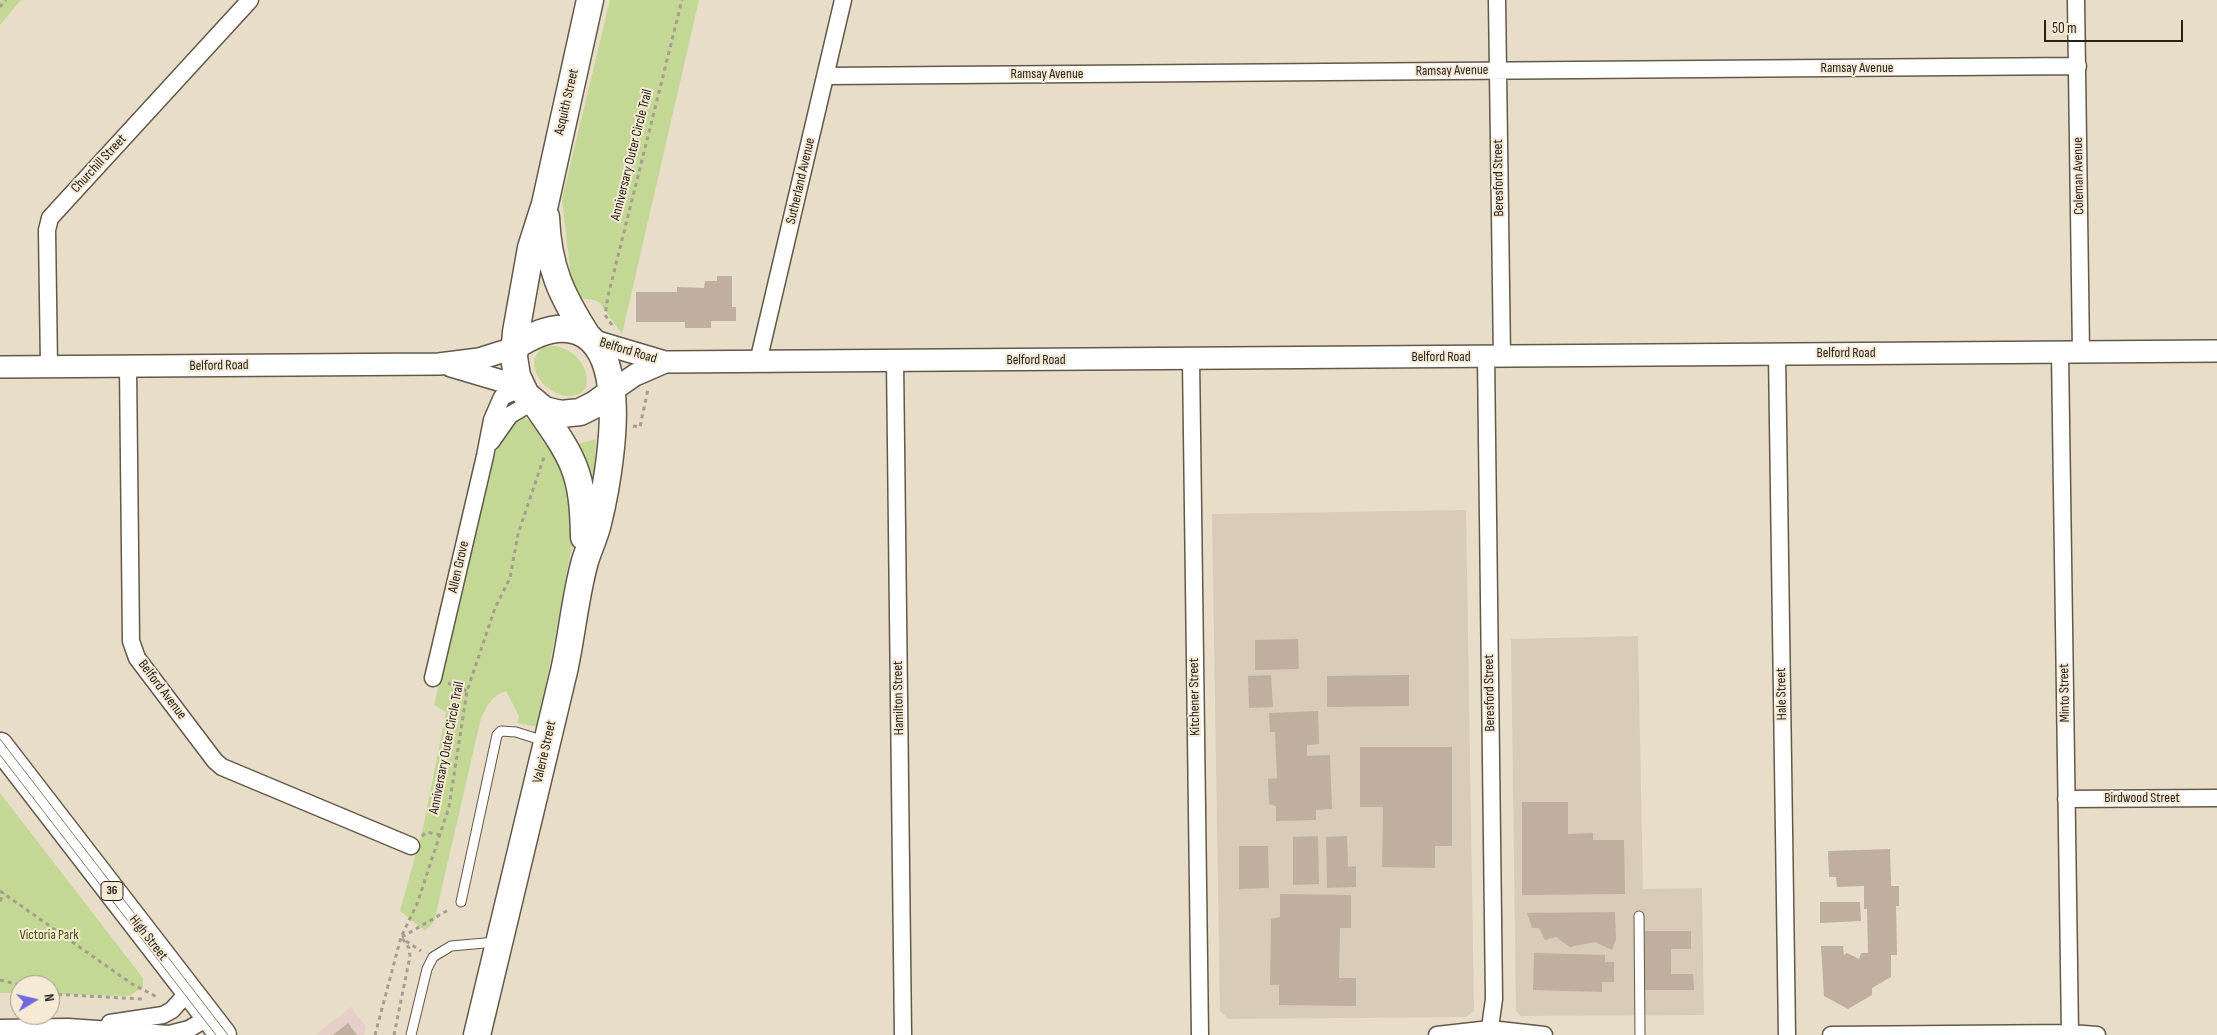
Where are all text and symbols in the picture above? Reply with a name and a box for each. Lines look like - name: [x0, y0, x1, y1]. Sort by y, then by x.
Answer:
- scale bar: [2047, 10, 2186, 42]
- text: 50 m: [2052, 19, 2077, 38]
- street label: Ramsay Avenue: [1821, 60, 1893, 76]
- street label: Ramsay Avenue: [1415, 62, 1489, 80]
- street label: Ramsay Avenue: [1011, 66, 1083, 82]
- street label: Asquith Street: [551, 67, 583, 137]
- street label: Anniversary Outer Circle Trail: [608, 88, 656, 222]
- street label: Churchill Street: [68, 131, 130, 197]
- street label: Sutherland Avenue: [783, 136, 819, 226]
- street label: Coleman Avenue: [2070, 137, 2088, 215]
- street label: Beresford Street: [1490, 139, 1508, 217]
- street label: Belford Road: [597, 334, 659, 368]
- street label: Belford Road: [1816, 345, 1876, 361]
- street label: Belford Road: [1411, 349, 1471, 365]
- street label: Belford Road: [1006, 352, 1066, 368]
- street label: Belford Road: [189, 357, 249, 375]
- street label: Allen Grove: [445, 539, 473, 595]
- street label: Beresford Street: [1481, 654, 1499, 732]
- street label: Belford Avenue: [134, 657, 190, 723]
- street label: Kitchener Street: [1186, 658, 1204, 736]
- street label: Hamilton Street: [890, 661, 908, 735]
- street label: Minto Street: [2056, 663, 2074, 723]
- street label: Hale Street: [1773, 668, 1791, 720]
- street label: Anniversary Outer Circle Trail: [426, 680, 468, 816]
- street label: Valerie Street: [530, 719, 560, 785]
- street label: Birdwood Street: [2104, 790, 2180, 806]
- road number: 36: [101, 881, 123, 900]
- street label: High Street: [125, 912, 171, 964]
- park label: Victoria Park: [19, 927, 79, 943]
- north arrow: [10, 975, 60, 1025]
- text: N: [40, 993, 58, 1003]

